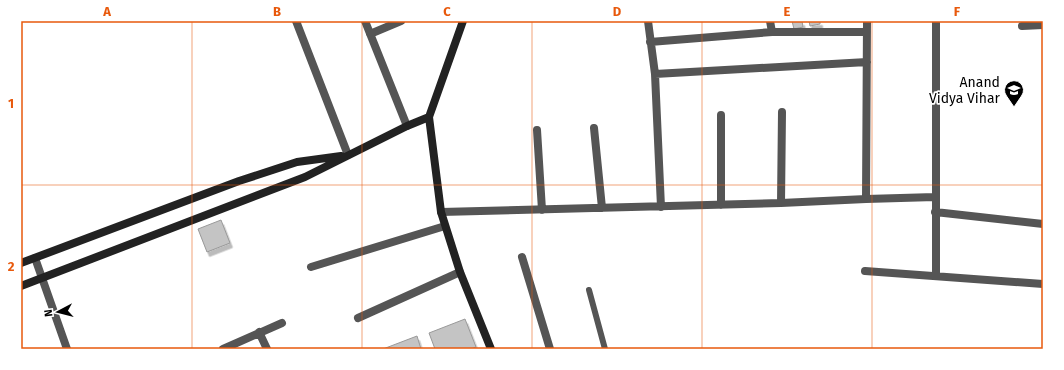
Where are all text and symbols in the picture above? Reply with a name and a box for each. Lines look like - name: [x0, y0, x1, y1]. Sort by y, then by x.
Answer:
- text: A: [102, 4, 111, 19]
- text: B: [273, 4, 281, 19]
- text: C: [443, 4, 451, 19]
- text: D: [613, 4, 622, 19]
- text: E: [784, 4, 791, 19]
- text: F: [954, 4, 961, 19]
- place label: Anand Vidya Vihar: [929, 74, 1001, 107]
- school or university icon: Anand Vidya Vihar: [1003, 79, 1025, 107]
- text: 1: [8, 96, 14, 111]
- text: 2: [8, 259, 15, 274]
- north arrow: [38, 292, 78, 332]
- text: N: [42, 309, 55, 318]

